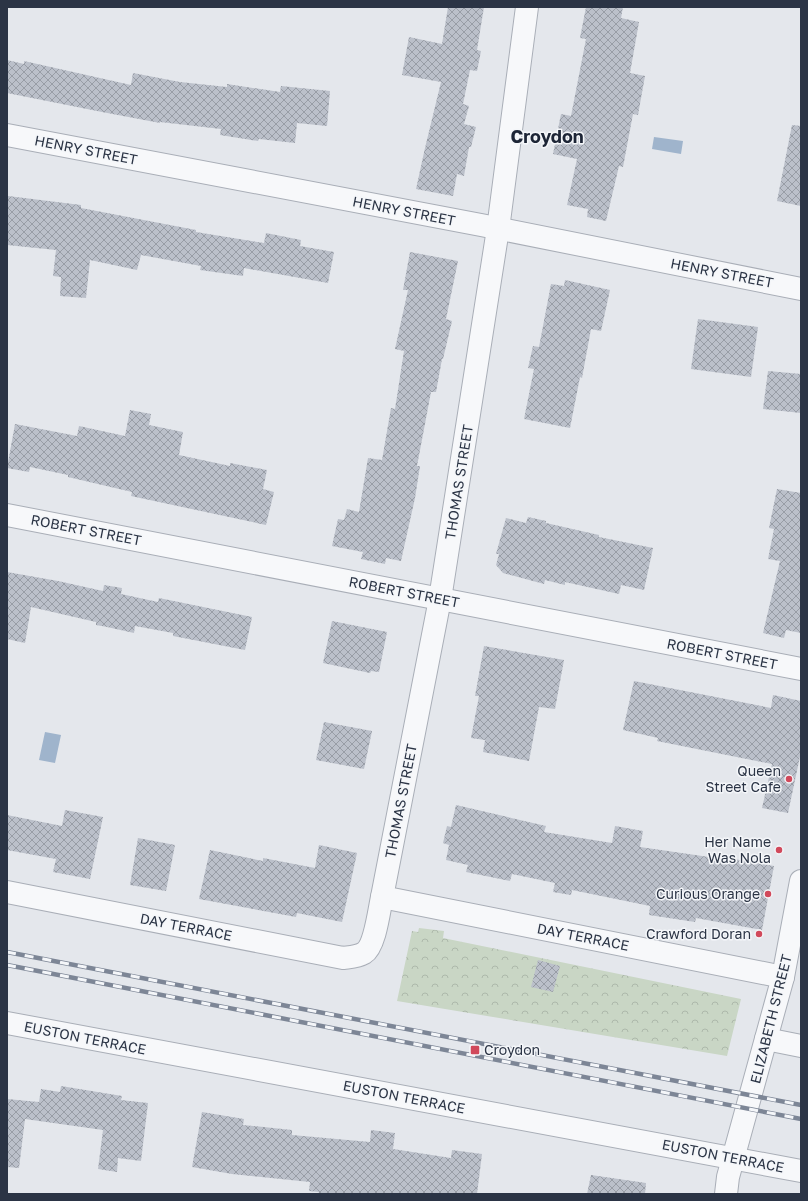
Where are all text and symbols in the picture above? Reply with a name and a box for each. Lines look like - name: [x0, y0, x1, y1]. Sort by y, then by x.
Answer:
- district label: Croydon: [510, 125, 584, 147]
- street label: HENRY STREET: [33, 131, 139, 168]
- street label: HENRY STREET: [351, 192, 457, 229]
- street label: HENRY STREET: [669, 254, 775, 291]
- street label: THOMAS STREET: [441, 423, 476, 541]
- street label: ROBERT STREET: [29, 510, 143, 549]
- street label: ROBERT STREET: [347, 572, 461, 611]
- street label: ROBERT STREET: [665, 634, 779, 673]
- street label: THOMAS STREET: [381, 742, 420, 860]
- place label: Queen Street Cafe: [706, 762, 781, 795]
- marker: Queen Street Cafe: [784, 774, 794, 784]
- place label: Her Name Was Nola: [704, 833, 771, 866]
- marker: Her Name Was Nola: [774, 845, 784, 855]
- place label: Curious Orange: [656, 885, 760, 902]
- marker: Curious Orange: [763, 889, 773, 899]
- street label: DAY TERRACE: [139, 909, 234, 944]
- street label: DAY TERRACE: [536, 919, 631, 954]
- place label: Crawford Doran: [646, 925, 751, 942]
- marker: Crawford Doran: [754, 929, 764, 939]
- street label: ELIZABETH STREET: [746, 952, 795, 1085]
- street label: EUSTON TERRACE: [23, 1017, 148, 1058]
- place label: Croydon: [484, 1041, 540, 1058]
- marker: Croydon: [469, 1044, 481, 1056]
- street label: EUSTON TERRACE: [342, 1076, 467, 1117]
- street label: EUSTON TERRACE: [661, 1135, 786, 1176]

